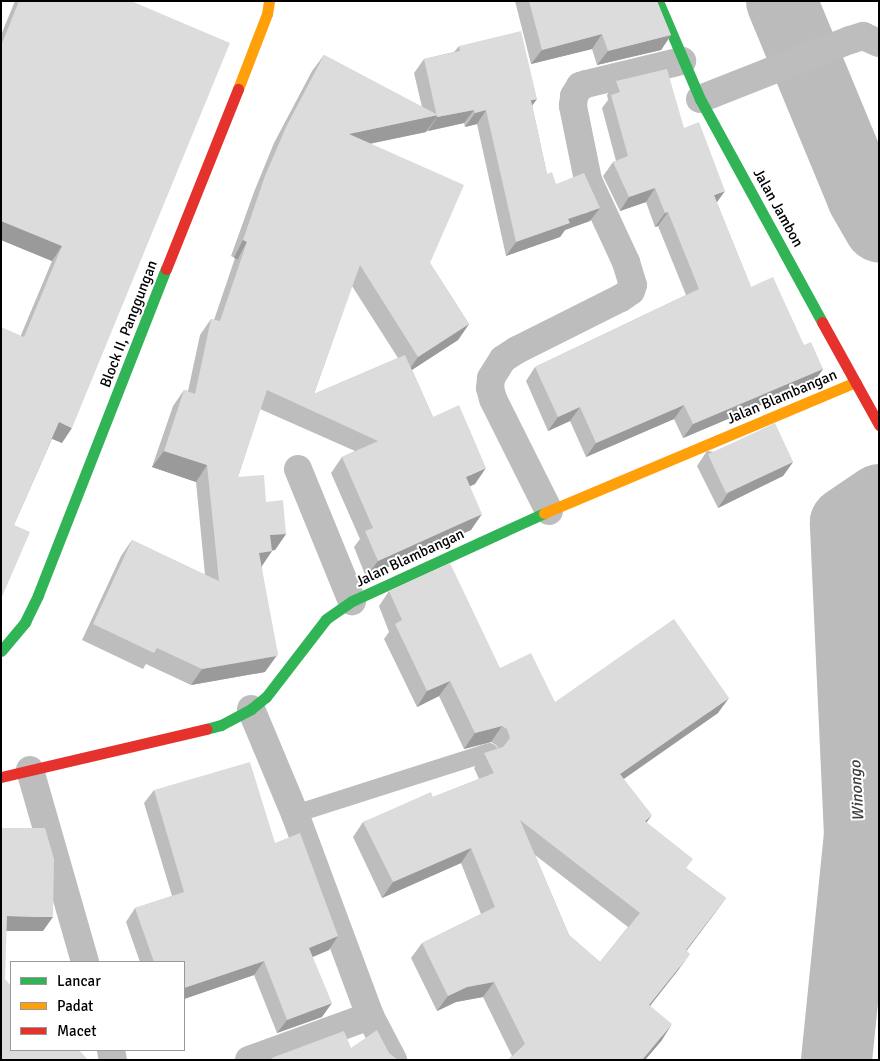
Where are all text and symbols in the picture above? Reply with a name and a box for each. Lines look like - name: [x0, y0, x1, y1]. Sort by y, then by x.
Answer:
- street label: Jalan Jambon: [749, 165, 807, 251]
- street label: Block II, Panggungan: [96, 258, 162, 390]
- street label: Jalan Blambangan: [724, 366, 840, 428]
- street label: Jalan Blambangan: [353, 525, 467, 591]
- water label: Winongo: [846, 760, 868, 822]
- legend: [10, 961, 185, 1051]
- text: Lancar: [57, 972, 101, 990]
- text: Padat: [57, 997, 93, 1015]
- text: Macet: [57, 1022, 96, 1040]

